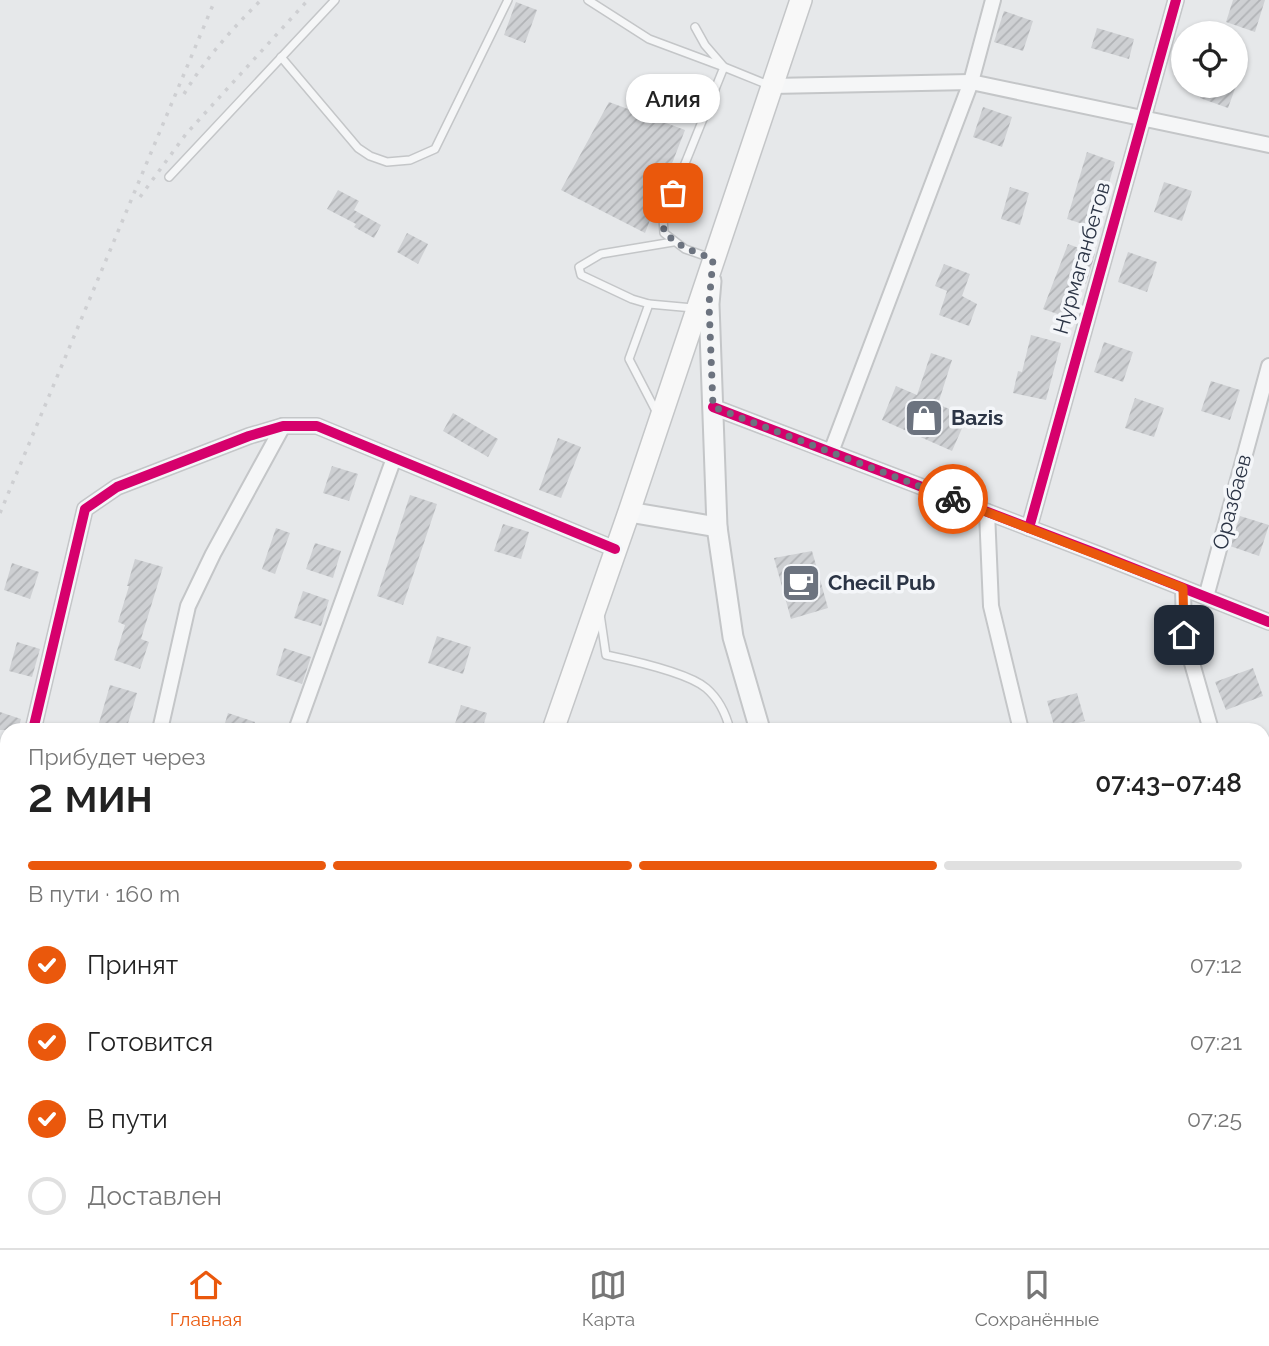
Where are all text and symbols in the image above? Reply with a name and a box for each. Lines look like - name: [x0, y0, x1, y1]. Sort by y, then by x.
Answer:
- map controls: [1171, 21, 1248, 98]
- button: locate: [1171, 21, 1248, 98]
- callout: Алия: [626, 74, 720, 123]
- text: Алия: [645, 85, 701, 112]
- pin: [643, 163, 703, 223]
- icon: bag: [654, 174, 692, 212]
- street label: Нурмаганбетов: [1048, 179, 1115, 337]
- shop icon: Bazis: [903, 397, 945, 439]
- place label: Bazis: [951, 405, 1003, 430]
- street label: Оразбаев: [1207, 452, 1256, 552]
- courier: [918, 464, 988, 534]
- icon: bike: [934, 480, 972, 518]
- cafe icon: Checil Pub: [780, 562, 822, 604]
- place label: Checil Pub: [828, 570, 935, 595]
- pin: [1154, 605, 1214, 665]
- icon: home: [1165, 616, 1203, 654]
- text: Прибудет через: [28, 743, 206, 770]
- text: 07:43–07:48: [1095, 768, 1242, 798]
- text: 2 мин: [28, 769, 153, 823]
- text: В пути · 160 m: [28, 880, 180, 907]
- icon: check: [28, 946, 66, 984]
- text: Принят: [87, 950, 178, 980]
- text: 07:12: [1190, 951, 1242, 978]
- icon: check: [28, 1023, 66, 1061]
- text: Готовится: [87, 1027, 213, 1057]
- text: 07:21: [1190, 1028, 1242, 1055]
- icon: check: [28, 1100, 66, 1138]
- text: В пути: [87, 1104, 168, 1134]
- text: 07:25: [1187, 1105, 1242, 1132]
- text: Доставлен: [87, 1181, 222, 1211]
- tab: Главная: [170, 1266, 242, 1330]
- tab: Карта: [582, 1266, 635, 1330]
- tab: Сохранённые: [975, 1266, 1099, 1330]

